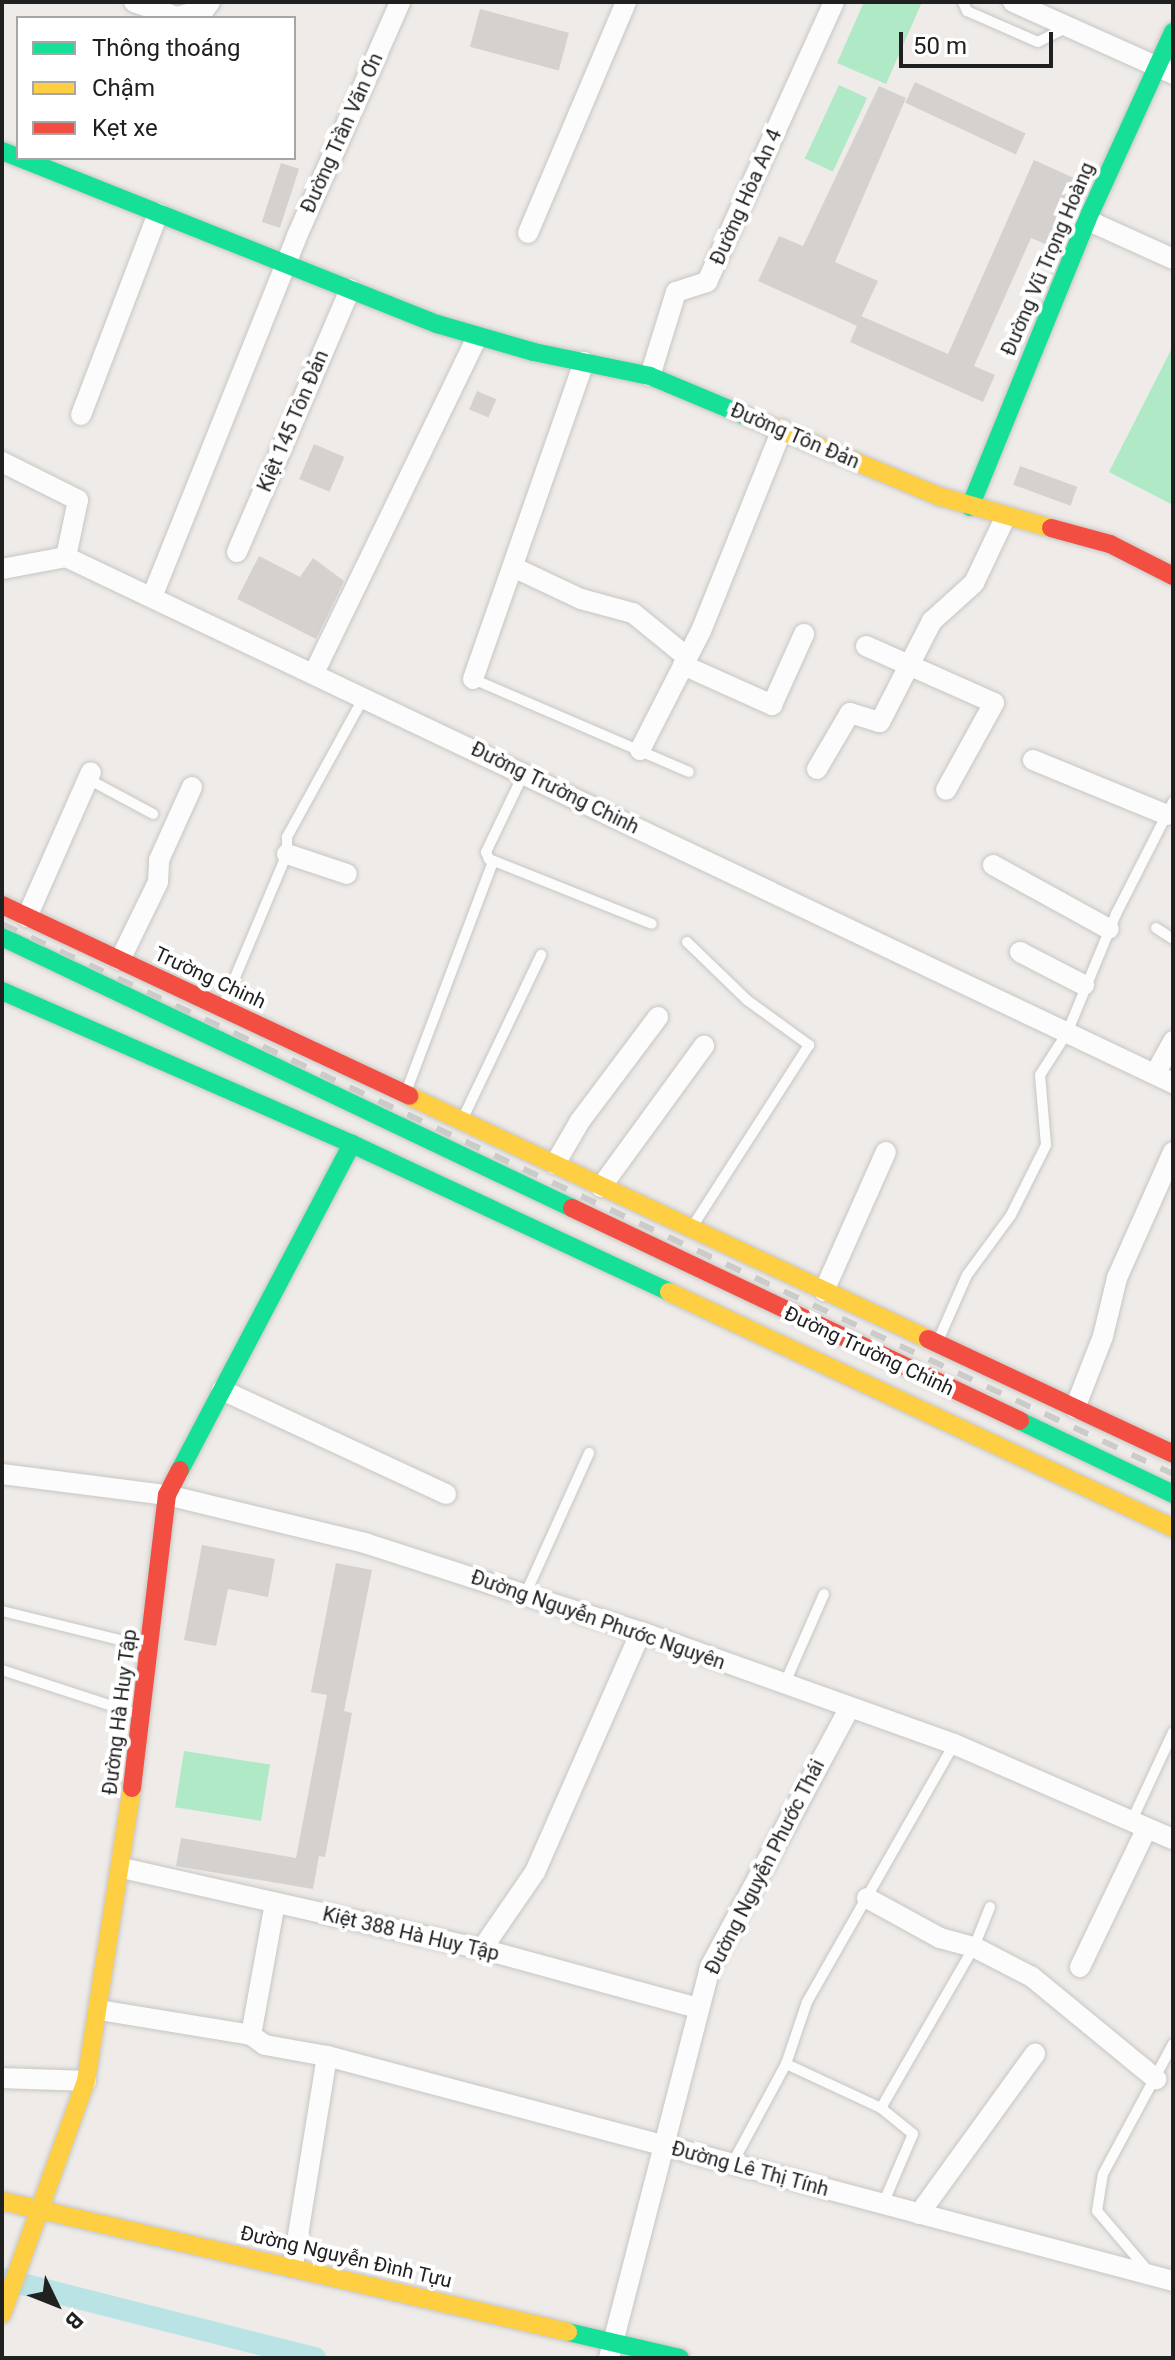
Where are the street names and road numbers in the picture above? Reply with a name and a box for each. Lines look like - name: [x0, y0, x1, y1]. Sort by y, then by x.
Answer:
- street label: Đường Trần Văn Ơn: [296, 49, 388, 217]
- street label: Đường Hòa An 4: [705, 125, 787, 269]
- street label: Đường Vũ Trọng Hoàng: [996, 159, 1100, 359]
- street label: Kiệt 145 Tôn Đản: [252, 346, 334, 496]
- street label: Đường Tôn Đản: [727, 398, 863, 474]
- street label: Đường Trường Chinh: [467, 737, 643, 839]
- street label: Trường Chinh: [151, 942, 269, 1014]
- street label: Đường Trường Chinh: [780, 1301, 958, 1401]
- street label: Đường Nguyễn Phước Nguyên: [468, 1565, 728, 1675]
- street label: Đường Hà Huy Tập: [98, 1628, 142, 1796]
- street label: Đường Nguyễn Phước Thái: [700, 1755, 830, 1979]
- street label: Kiệt 388 Hà Huy Tập: [320, 1902, 502, 1966]
- street label: Đường Lê Thị Tính: [668, 2136, 832, 2202]
- street label: Đường Nguyễn Đình Tựu: [238, 2221, 454, 2293]

